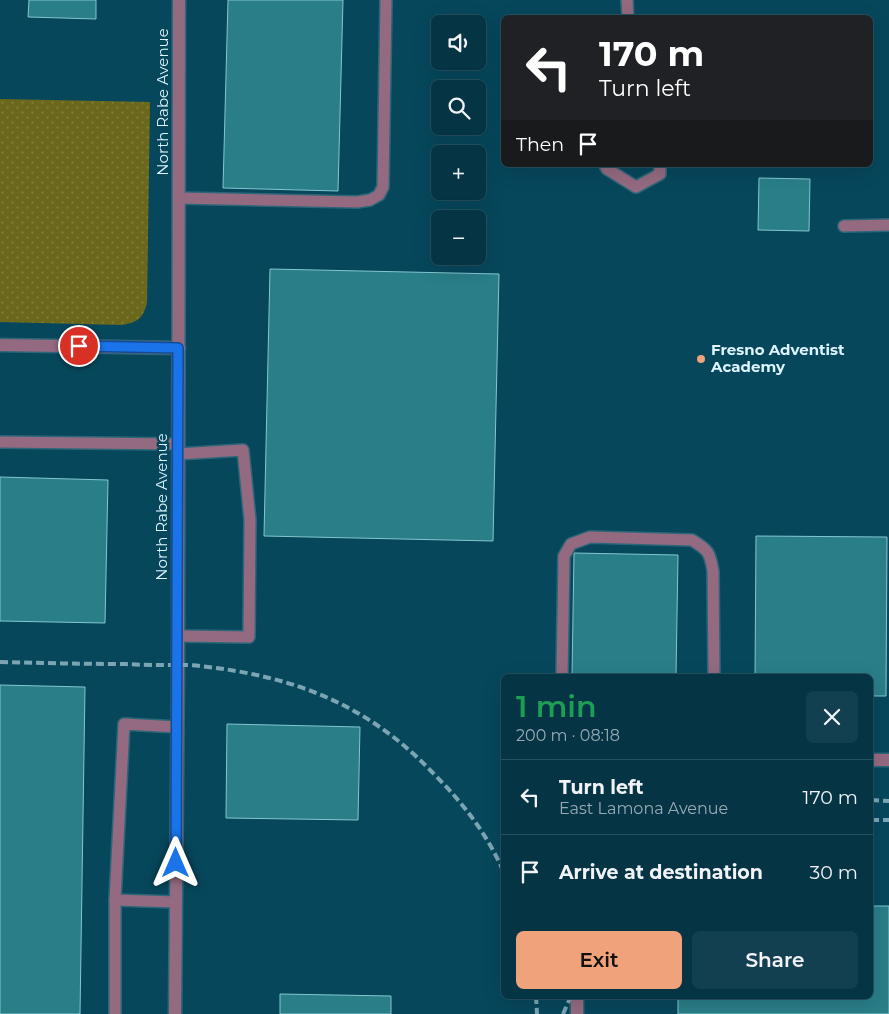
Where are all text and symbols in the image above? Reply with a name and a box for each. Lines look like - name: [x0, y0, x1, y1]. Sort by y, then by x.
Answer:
- map controls: [431, 15, 486, 265]
- button: sound: [431, 15, 486, 70]
- street label: North Rabe Avenue: [153, 28, 172, 176]
- text: 170 m: [599, 32, 704, 75]
- icon: left: [516, 35, 581, 100]
- text: Turn left: [599, 75, 691, 102]
- button: search: [431, 80, 486, 135]
- icon: arrive: [574, 130, 602, 158]
- text: Then: [516, 133, 564, 156]
- button: +: [431, 145, 486, 200]
- button: −: [431, 210, 486, 265]
- pin: [58, 325, 100, 367]
- icon: arrive: [65, 332, 93, 360]
- place label: Fresno Adventist Academy: [710, 340, 845, 376]
- marker: Fresno Adventist Academy: [695, 353, 707, 365]
- street label: North Rabe Avenue: [152, 433, 171, 581]
- text: 1 min: [516, 688, 597, 725]
- button: close: [806, 691, 858, 743]
- text: 200 m · 08:18: [516, 726, 620, 745]
- text: Turn left: [559, 776, 644, 799]
- icon: left: [516, 783, 544, 811]
- text: 170 m: [803, 786, 858, 809]
- text: East Lamona Avenue: [559, 799, 728, 818]
- position arrow: [149, 836, 201, 888]
- icon: arrive: [516, 858, 544, 886]
- text: Arrive at destination: [559, 861, 763, 884]
- text: 30 m: [810, 861, 858, 884]
- button: Exit: [516, 931, 682, 989]
- button: Share: [692, 931, 858, 989]

